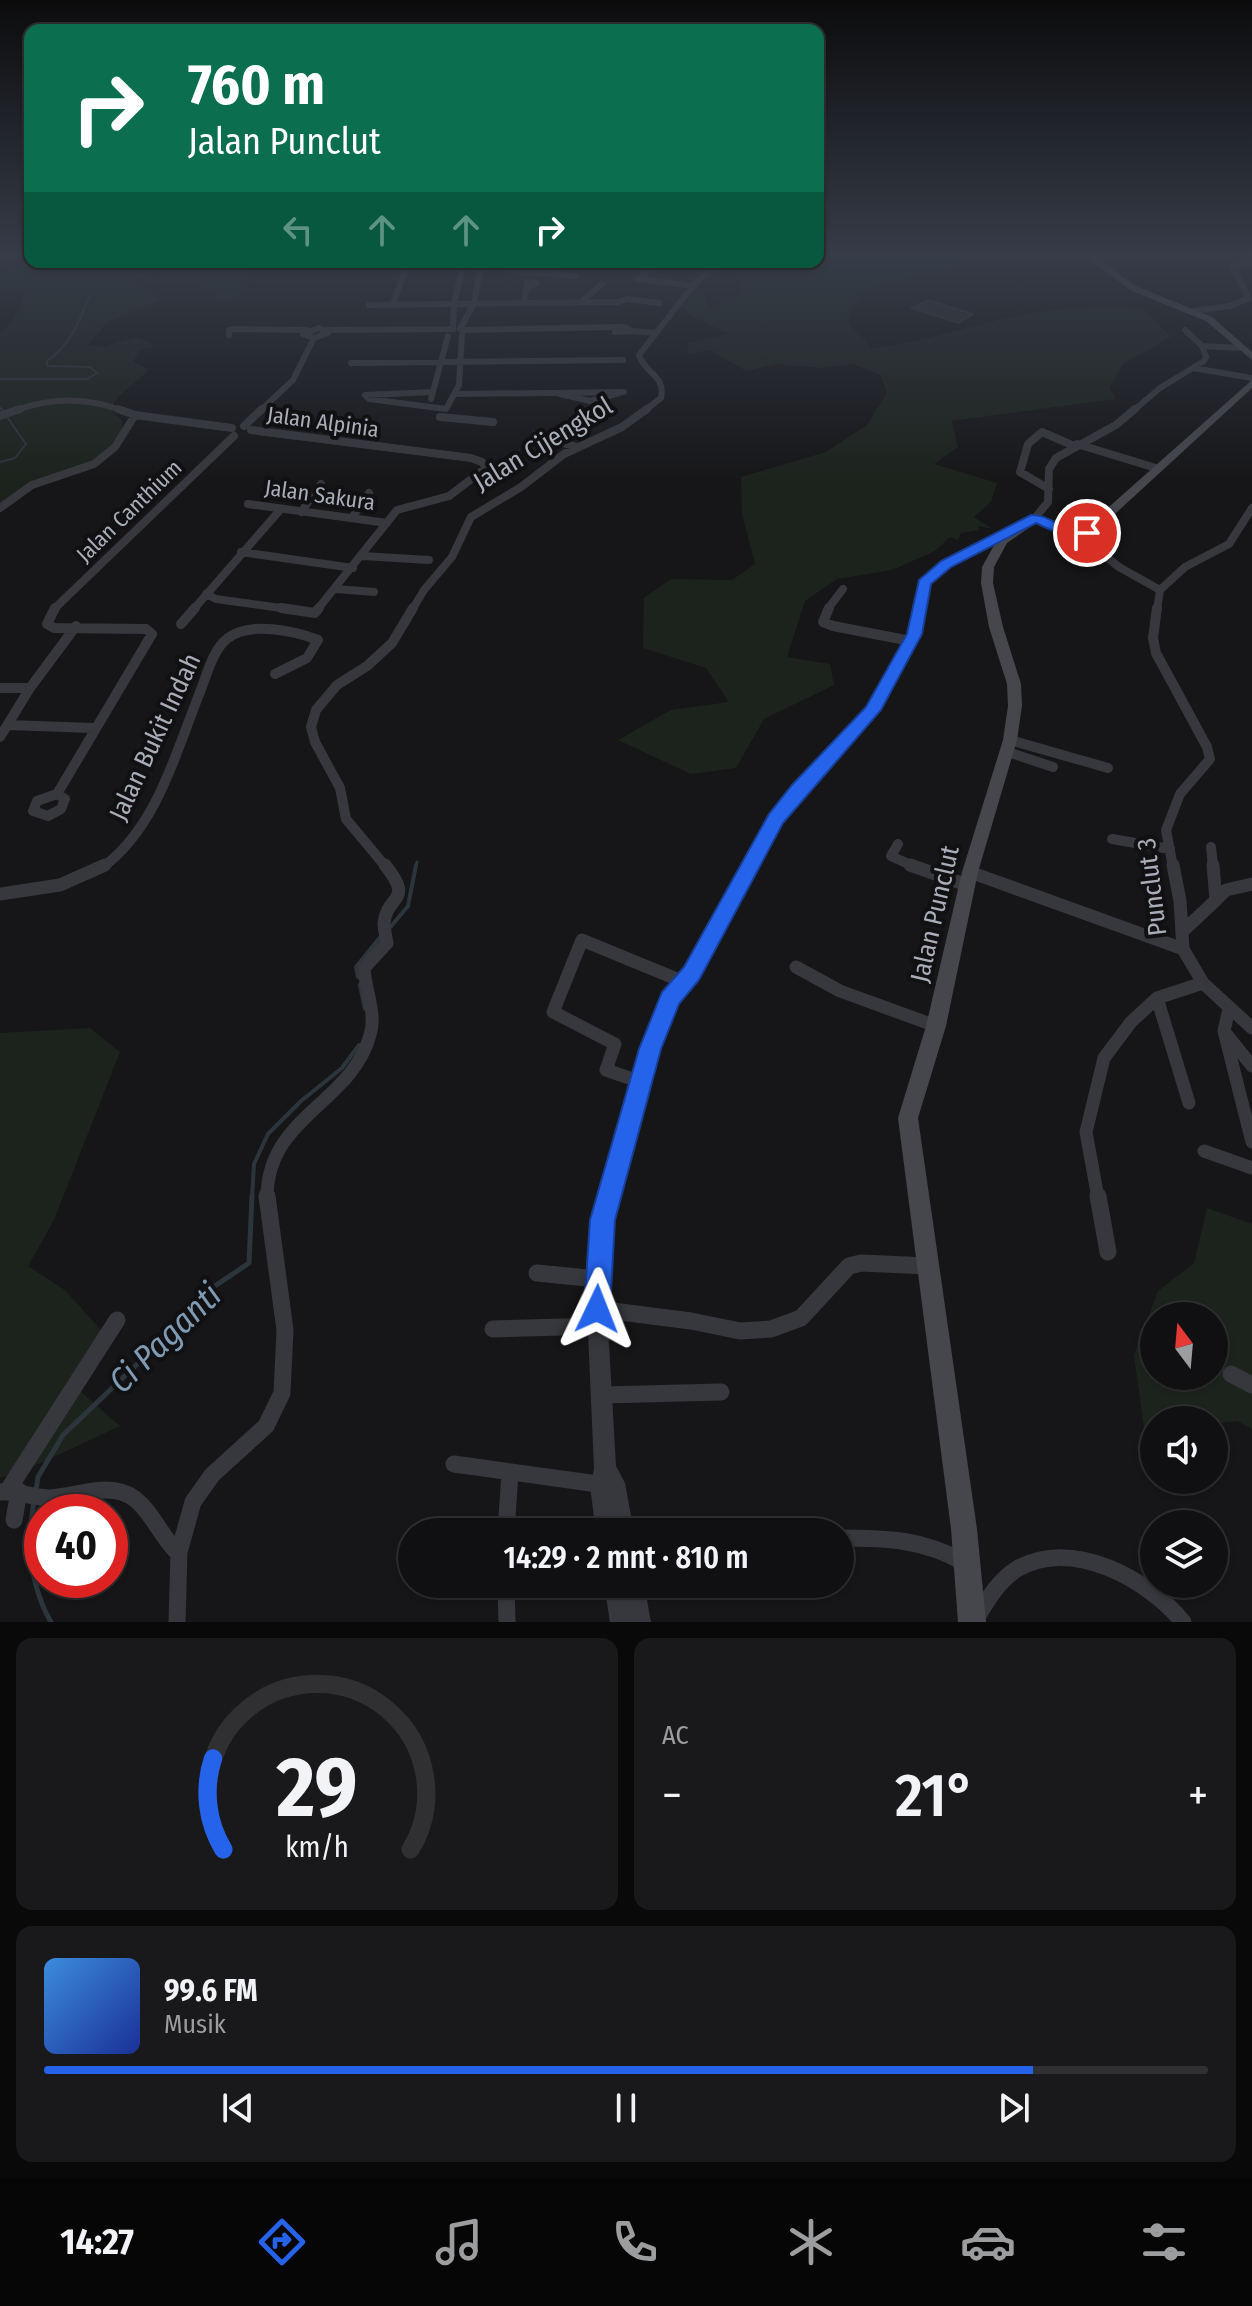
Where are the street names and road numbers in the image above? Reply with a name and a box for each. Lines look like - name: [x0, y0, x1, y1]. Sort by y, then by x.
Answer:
- street label: Jalan Cijengkol: [468, 390, 618, 498]
- street label: Jalan Alpinia: [265, 401, 381, 443]
- street label: Jalan Canthium: [71, 454, 187, 568]
- street label: Jalan Sakura: [263, 474, 377, 516]
- street label: Jalan Bukit Indah: [103, 648, 207, 826]
- street label: Punclut 3: [1131, 836, 1173, 938]
- street label: Jalan Punclut: [904, 842, 966, 985]

